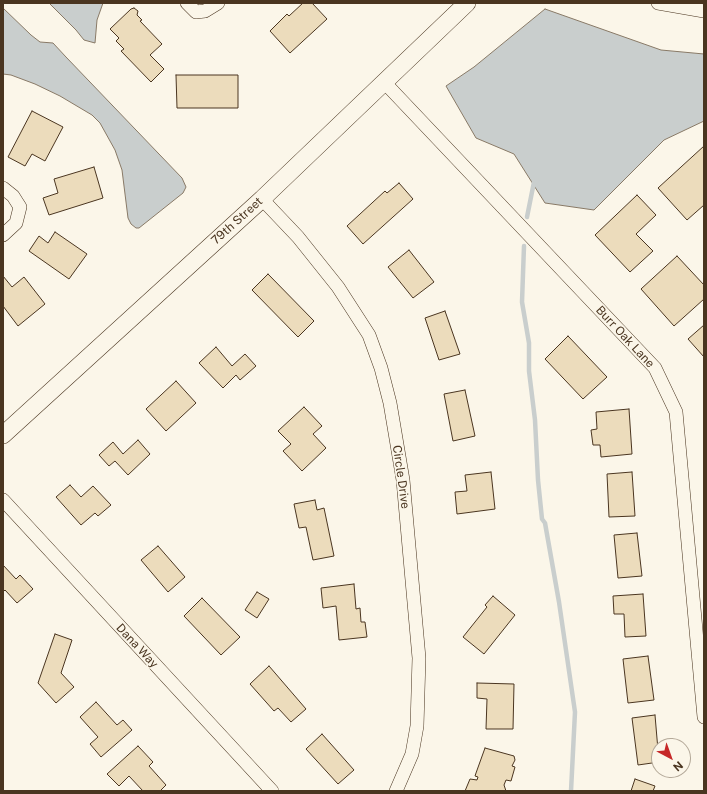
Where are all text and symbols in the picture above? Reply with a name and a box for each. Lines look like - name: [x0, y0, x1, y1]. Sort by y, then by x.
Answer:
- street label: 79th Street: [208, 194, 266, 248]
- street label: Burr Oak Lane: [593, 303, 657, 371]
- street label: Circle Drive: [389, 444, 413, 510]
- street label: Dana Way: [113, 621, 161, 671]
- north arrow: [651, 738, 691, 778]
- text: N: [671, 759, 685, 774]

